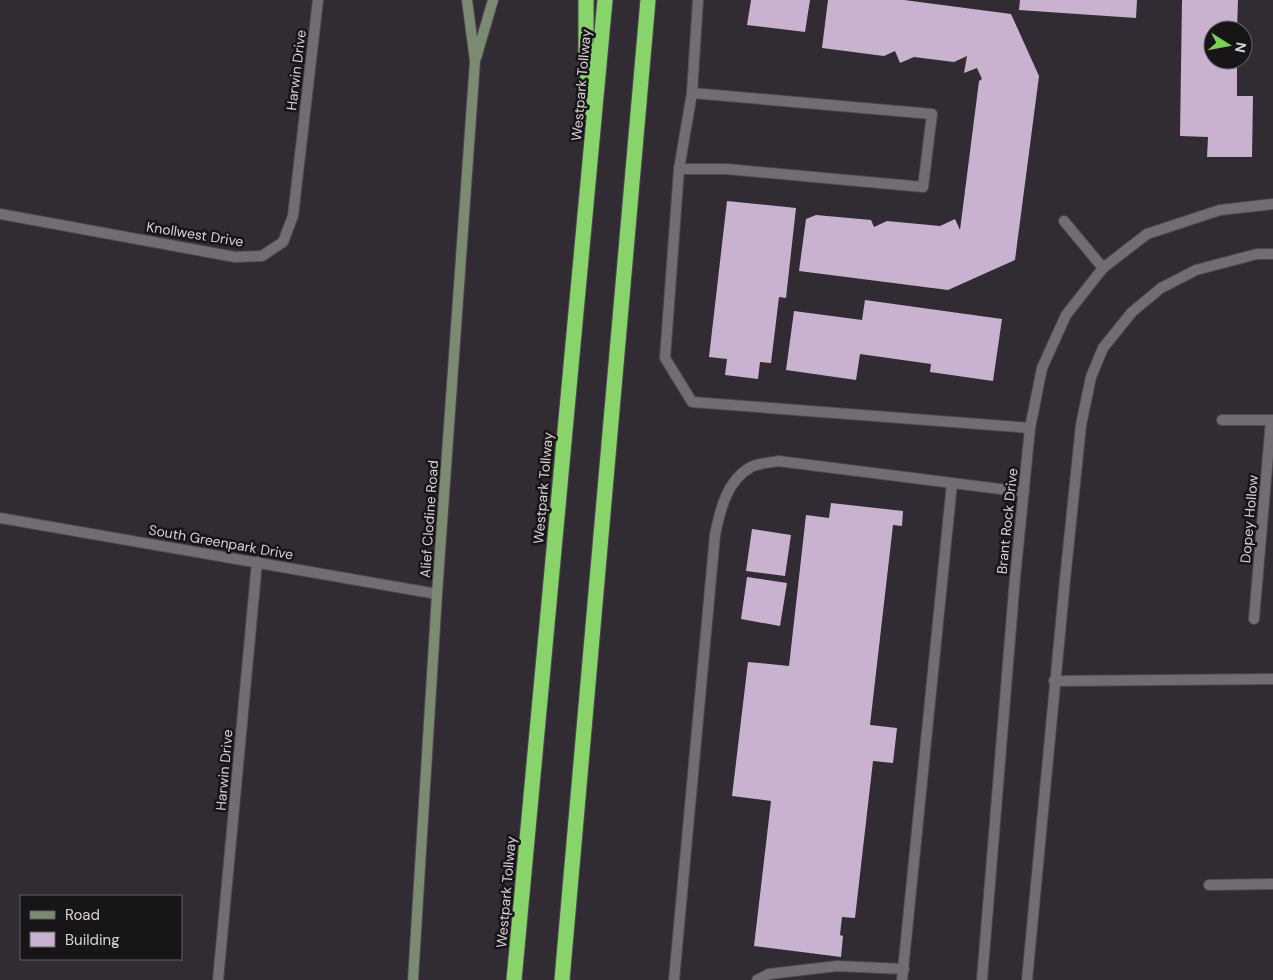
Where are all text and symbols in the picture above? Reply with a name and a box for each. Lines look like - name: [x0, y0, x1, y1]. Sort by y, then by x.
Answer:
- north arrow: [1203, 20, 1253, 70]
- street label: Westpark Tollway: [567, 28, 595, 142]
- street label: Harwin Drive: [282, 29, 310, 111]
- text: N: [1231, 41, 1251, 54]
- street label: Knollwest Drive: [145, 217, 245, 251]
- street label: Westpark Tollway: [529, 431, 557, 545]
- street label: Alief Clodine Road: [416, 459, 442, 579]
- street label: Brant Rock Drive: [992, 467, 1022, 575]
- street label: Dopey Hollow: [1236, 474, 1262, 564]
- street label: South Greenpark Drive: [147, 520, 295, 564]
- street label: Harwin Drive: [211, 729, 237, 811]
- street label: Westpark Tollway: [492, 835, 520, 949]
- legend: [20, 895, 182, 960]
- text: Road: [65, 905, 100, 925]
- text: Building: [65, 930, 120, 950]

